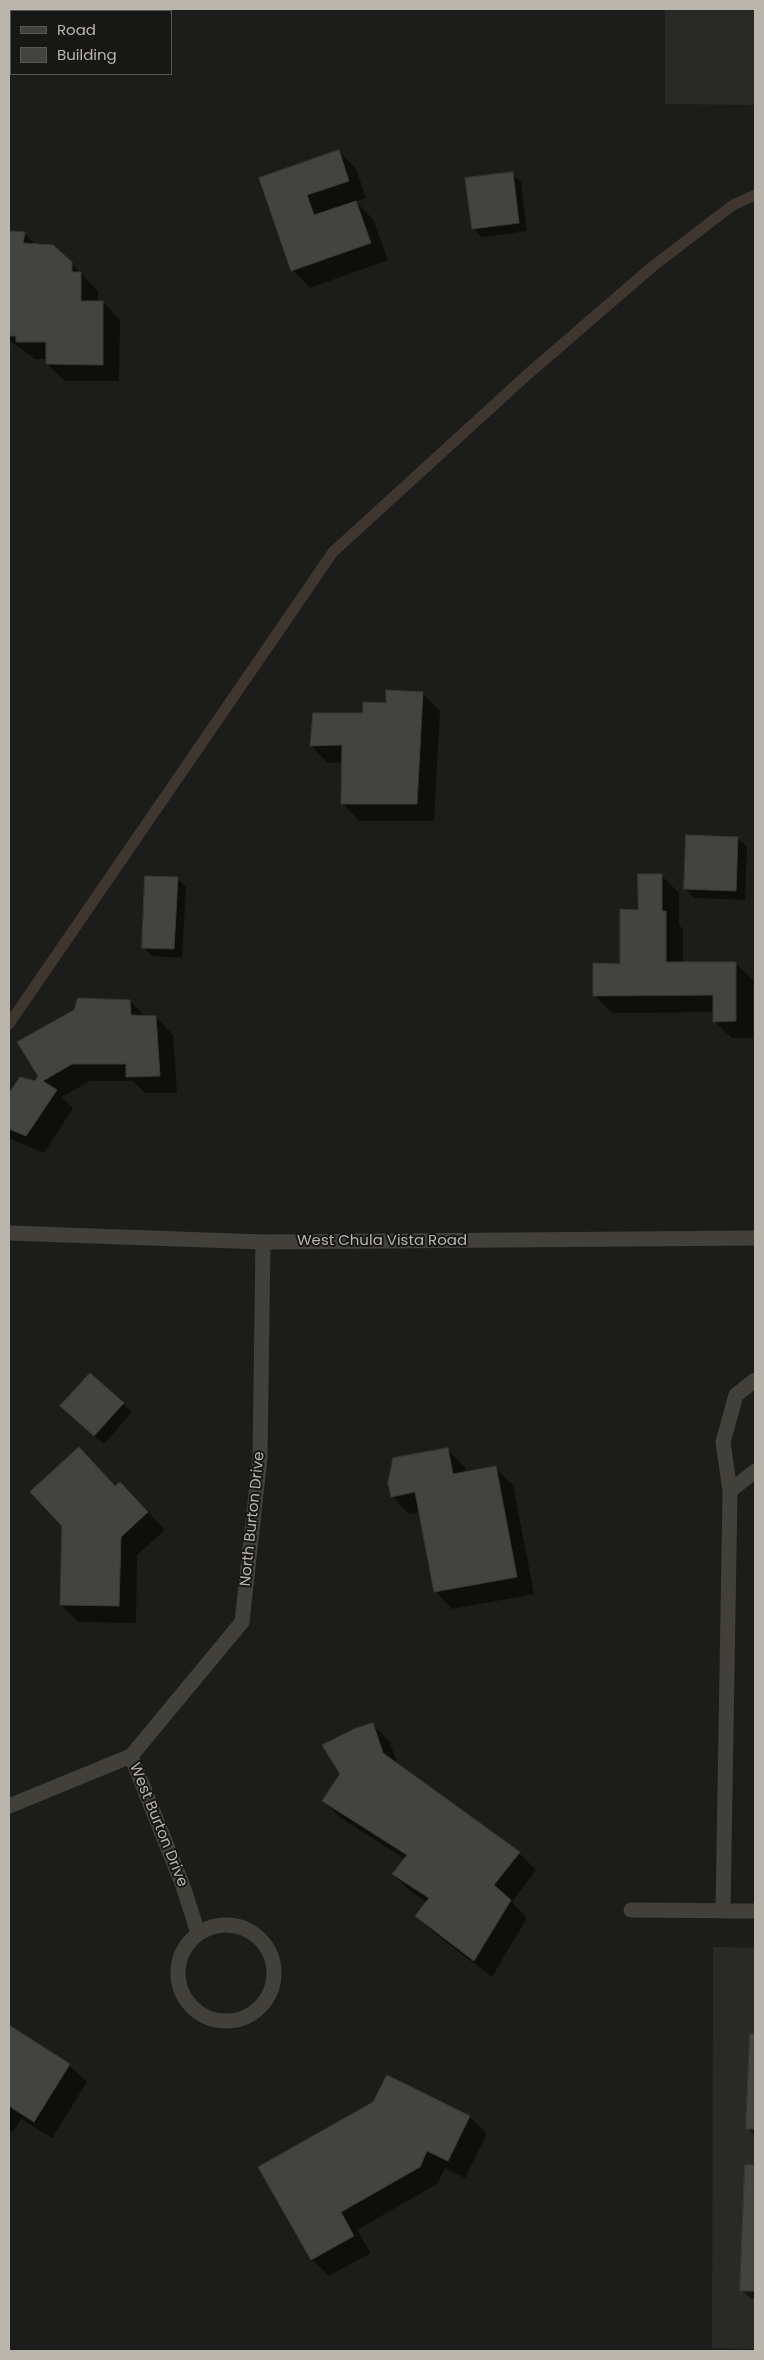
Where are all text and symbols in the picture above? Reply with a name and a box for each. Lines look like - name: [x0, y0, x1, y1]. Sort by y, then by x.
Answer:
- legend: [10, 10, 172, 75]
- text: Road: [57, 19, 96, 40]
- text: Building: [57, 44, 117, 65]
- street label: West Chula Vista Road: [297, 1232, 467, 1250]
- street label: North Burton Drive: [237, 1451, 269, 1587]
- street label: West Burton Drive: [125, 1760, 191, 1890]

